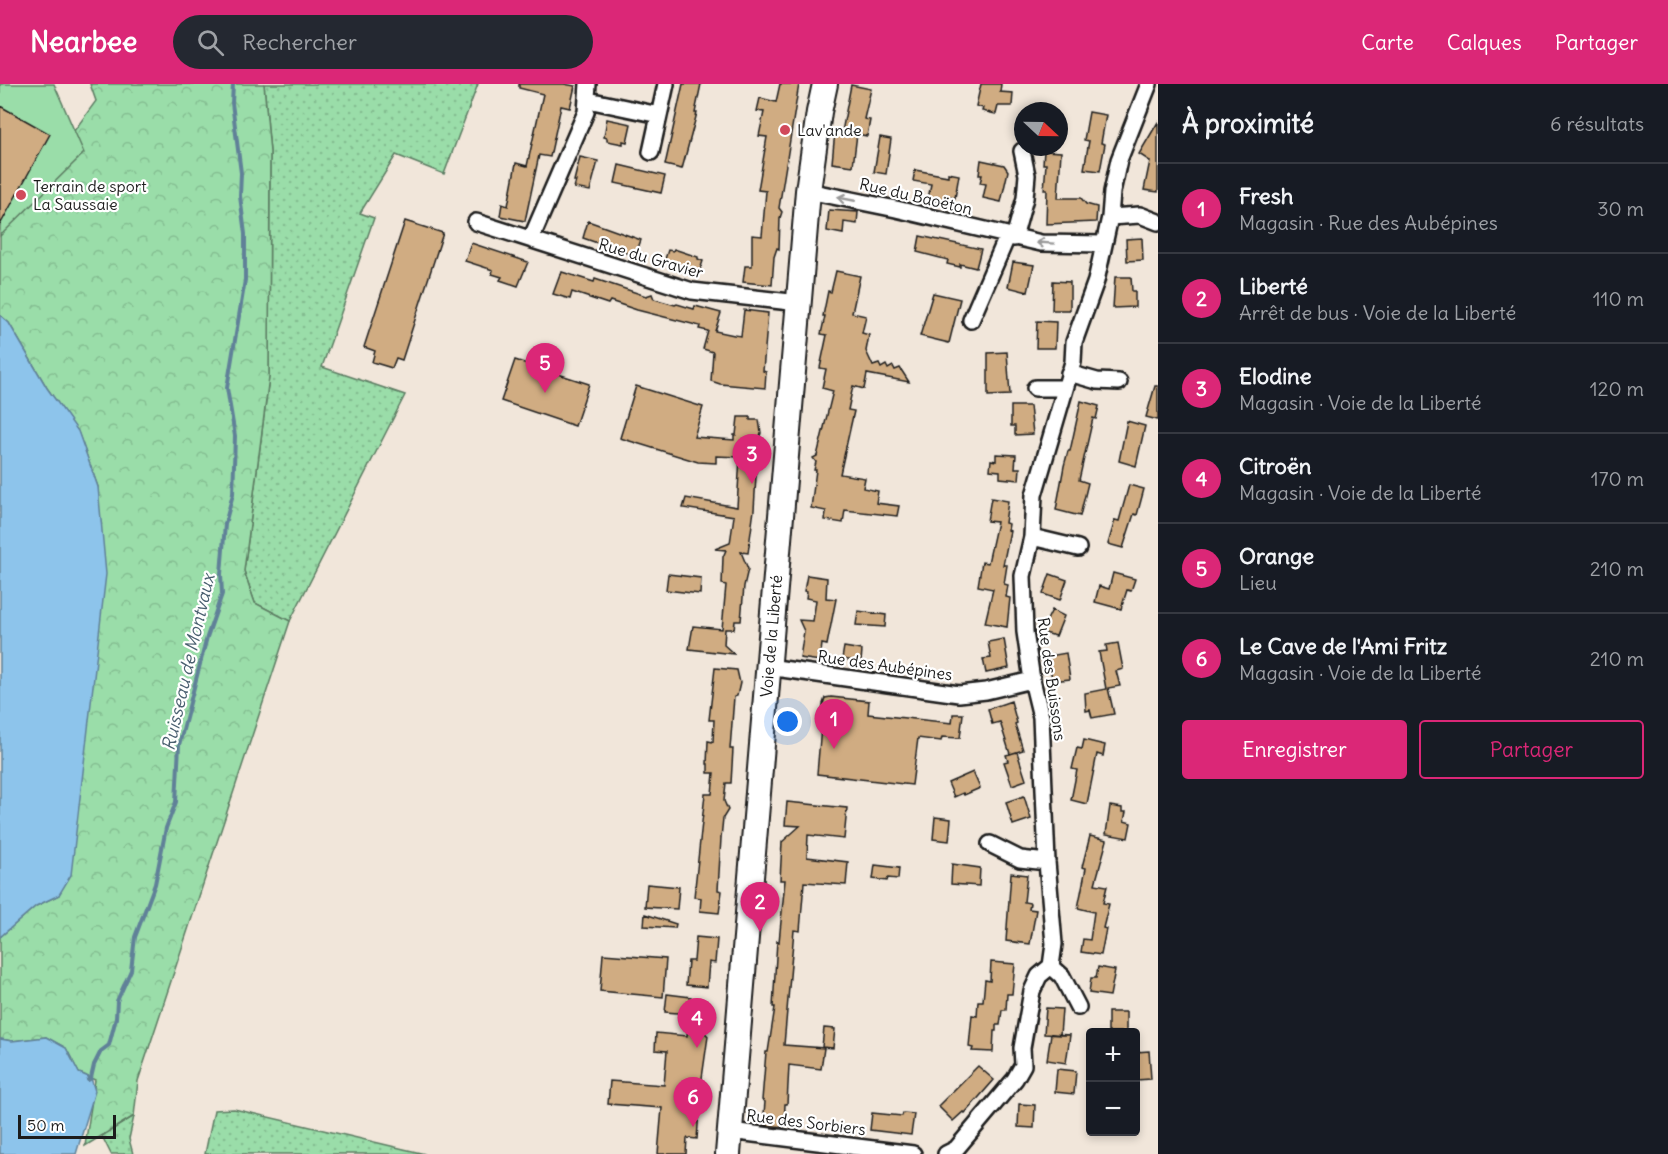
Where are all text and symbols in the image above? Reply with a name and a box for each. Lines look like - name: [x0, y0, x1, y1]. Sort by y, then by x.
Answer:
- search box: [173, 15, 593, 69]
- text: Nearbee: [30, 24, 137, 60]
- icon: search: [194, 26, 227, 59]
- text: Rechercher: [242, 28, 357, 56]
- text: Carte: [1361, 29, 1414, 56]
- text: Calques: [1447, 29, 1522, 56]
- text: Partager: [1555, 29, 1638, 56]
- north arrow: [1014, 102, 1068, 156]
- text: À proximité: [1182, 107, 1314, 140]
- text: 6 résultats: [1550, 111, 1644, 136]
- place label: Lav'ande: [797, 120, 862, 140]
- marker: Lav'ande: [778, 123, 792, 137]
- street label: Rue du Baoëton: [858, 173, 974, 219]
- place label: Terrain de sport La Saussaie: [33, 176, 147, 214]
- text: Fresh: [1239, 182, 1293, 210]
- marker: Terrain de sport La Saussaie: [14, 188, 28, 202]
- one-way arrow: [837, 193, 856, 204]
- text: 1: [1198, 196, 1205, 221]
- text: 30 m: [1597, 196, 1644, 221]
- text: Magasin · Rue des Aubépines: [1239, 210, 1498, 235]
- street label: Rue du Gravier: [596, 234, 706, 283]
- one-way arrow: [1035, 237, 1055, 248]
- text: Liberté: [1239, 272, 1308, 300]
- text: 2: [1196, 286, 1207, 311]
- text: 110 m: [1593, 286, 1644, 311]
- text: Arrêt de bus · Voie de la Liberté: [1239, 300, 1516, 325]
- pin: 5: [526, 344, 564, 393]
- text: Elodine: [1239, 362, 1312, 390]
- text: 3: [1196, 376, 1207, 401]
- text: 120 m: [1590, 376, 1644, 401]
- text: Magasin · Voie de la Liberté: [1239, 390, 1482, 415]
- pin: 3: [732, 434, 771, 484]
- text: Citroën: [1239, 452, 1312, 480]
- text: 4: [1196, 466, 1207, 491]
- text: 170 m: [1591, 466, 1644, 491]
- text: Magasin · Voie de la Liberté: [1239, 480, 1482, 505]
- text: Orange: [1239, 542, 1314, 570]
- text: 5: [1196, 556, 1207, 581]
- text: 210 m: [1590, 556, 1644, 581]
- water label: Ruisseau de Montvaux: [156, 570, 220, 753]
- text: Lieu: [1239, 570, 1277, 595]
- street label: Voie de la Liberté: [756, 574, 786, 698]
- street label: Rue des Buissons: [1033, 616, 1071, 742]
- text: Le Cave de l'Ami Fritz: [1239, 632, 1447, 660]
- street label: Rue des Aubépines: [816, 646, 954, 684]
- text: 6: [1196, 646, 1207, 671]
- text: 210 m: [1590, 646, 1644, 671]
- text: Magasin · Voie de la Liberté: [1239, 660, 1482, 685]
- pin: 1: [814, 700, 854, 749]
- your location: [773, 707, 802, 736]
- button: Enregistrer: [1182, 720, 1407, 779]
- button: Partager: [1419, 720, 1644, 779]
- pin: 2: [740, 882, 780, 932]
- pin: 4: [678, 998, 716, 1048]
- map controls: [1086, 1028, 1140, 1136]
- button: +: [1086, 1028, 1140, 1082]
- pin: 6: [674, 1078, 712, 1127]
- button: −: [1086, 1082, 1140, 1136]
- street label: Rue des Sorbiers: [745, 1105, 867, 1139]
- scale bar: [18, 1112, 116, 1140]
- text: 50 m: [27, 1115, 65, 1135]

